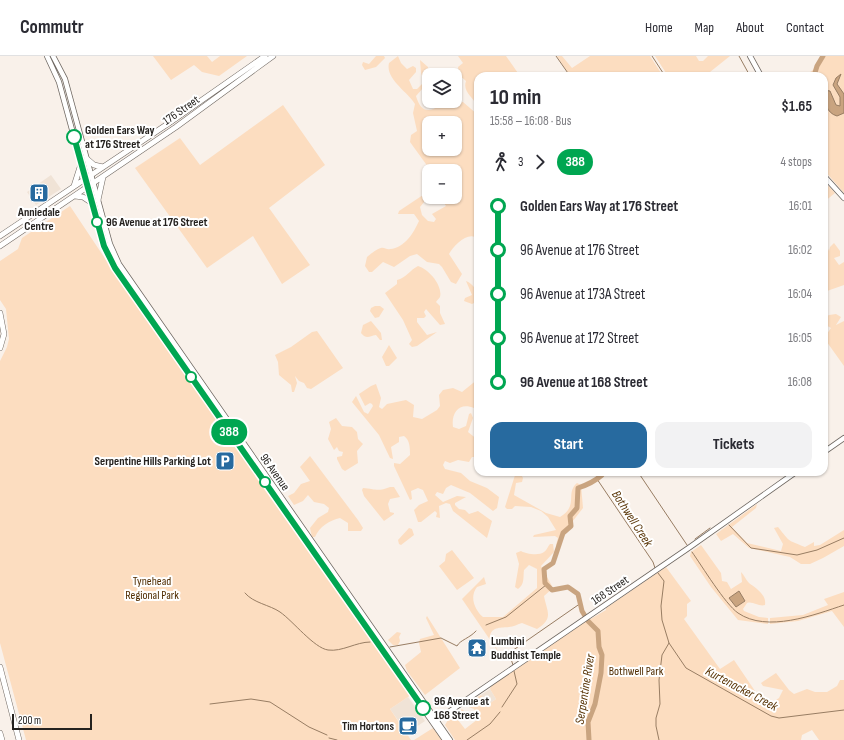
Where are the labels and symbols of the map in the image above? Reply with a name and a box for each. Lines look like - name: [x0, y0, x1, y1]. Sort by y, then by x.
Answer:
- street label: 176 Street: [160, 92, 203, 128]
- place label: Golden Ears Way at 176 Street: [85, 123, 154, 152]
- marker: Golden Ears Way at 176 Street: [66, 129, 82, 145]
- building icon: Anniedale Centre: [28, 182, 50, 204]
- place label: Anniedale Centre: [17, 205, 60, 234]
- place label: 96 Avenue at 176 Street: [106, 215, 208, 230]
- marker: 96 Avenue at 176 Street: [91, 216, 103, 228]
- unlabelled marker: [185, 371, 197, 383]
- line badge: 388: [206, 419, 252, 445]
- parking icon: Serpentine Hills Parking Lot: [214, 450, 236, 472]
- street label: 96 Avenue: [256, 451, 293, 494]
- place label: Serpentine Hills Parking Lot: [95, 454, 211, 469]
- unlabelled marker: [259, 476, 271, 488]
- water label: Bothwell Creek: [608, 487, 657, 551]
- street label: 168 Street: [589, 572, 632, 608]
- park label: Tynehead Regional Park: [125, 574, 179, 603]
- place label: Lumbini Buddhist Temple: [491, 634, 561, 663]
- temple icon: Lumbini Buddhist Temple: [466, 637, 488, 659]
- water label: Serpentine River: [572, 652, 599, 725]
- water label: Kurtenacker Creek: [703, 663, 781, 715]
- park label: Bothwell Park: [609, 664, 664, 679]
- place label: 96 Avenue at 168 Street: [434, 694, 489, 723]
- marker: 96 Avenue at 168 Street: [415, 700, 431, 716]
- scale bar: [12, 712, 92, 731]
- cafe icon: Tim Hortons: [397, 715, 419, 737]
- place label: Tim Hortons: [342, 719, 394, 734]

